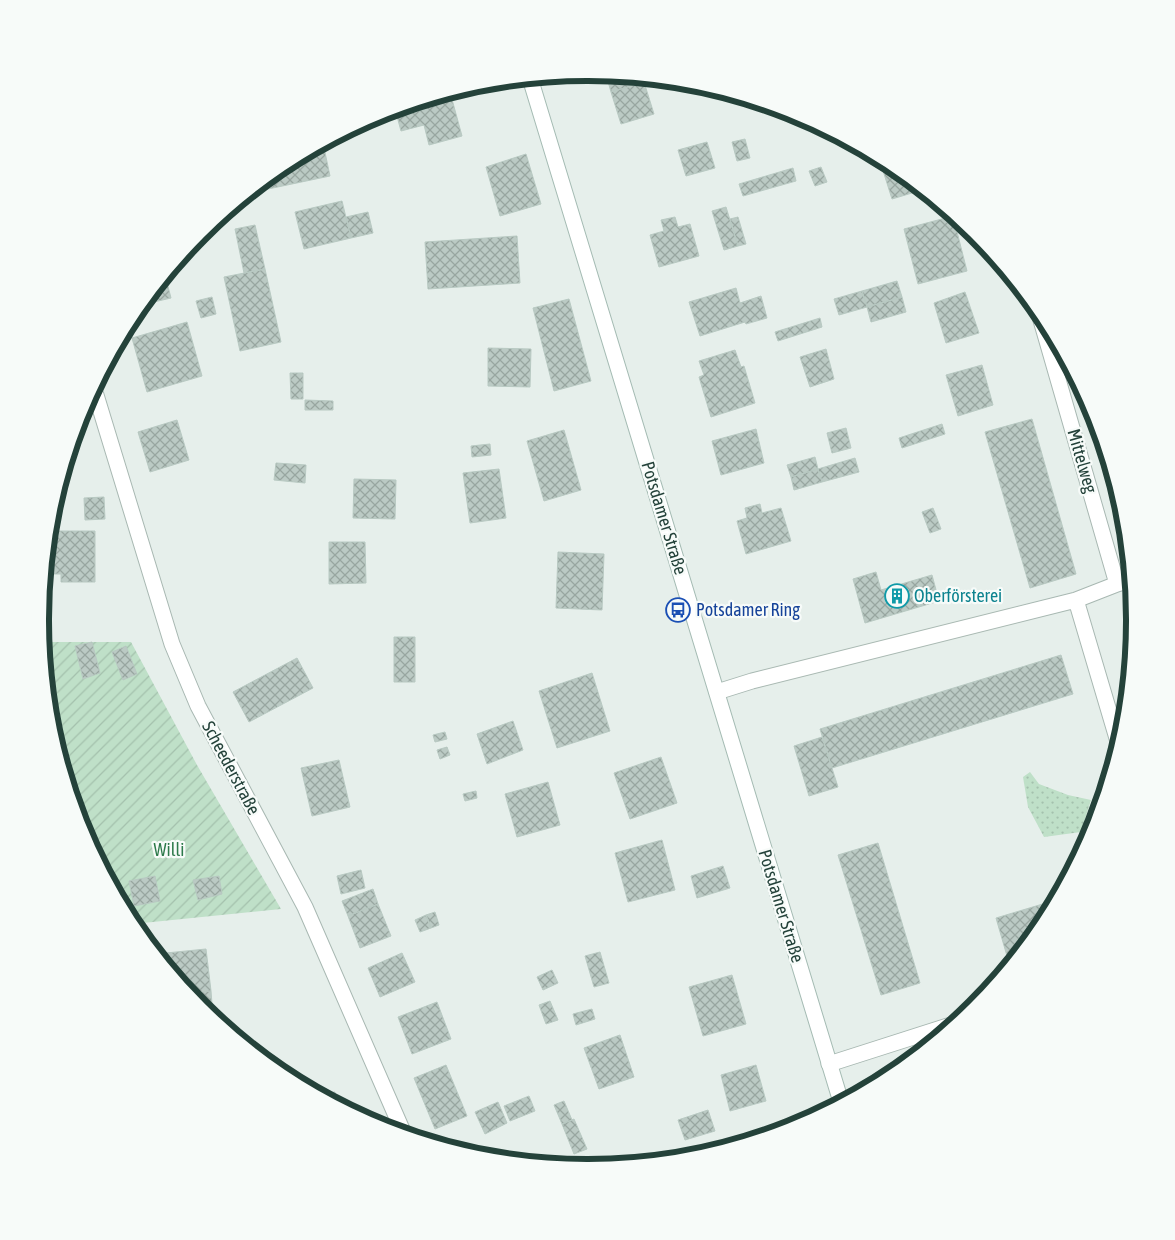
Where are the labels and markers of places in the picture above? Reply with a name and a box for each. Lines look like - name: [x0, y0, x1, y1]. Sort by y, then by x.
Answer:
- building icon: Oberförsterei: [884, 583, 910, 609]
- place label: Oberförsterei: [914, 585, 1002, 606]
- bus stop icon: Potsdamer Ring: [665, 597, 691, 623]
- place label: Potsdamer Ring: [696, 599, 800, 620]

